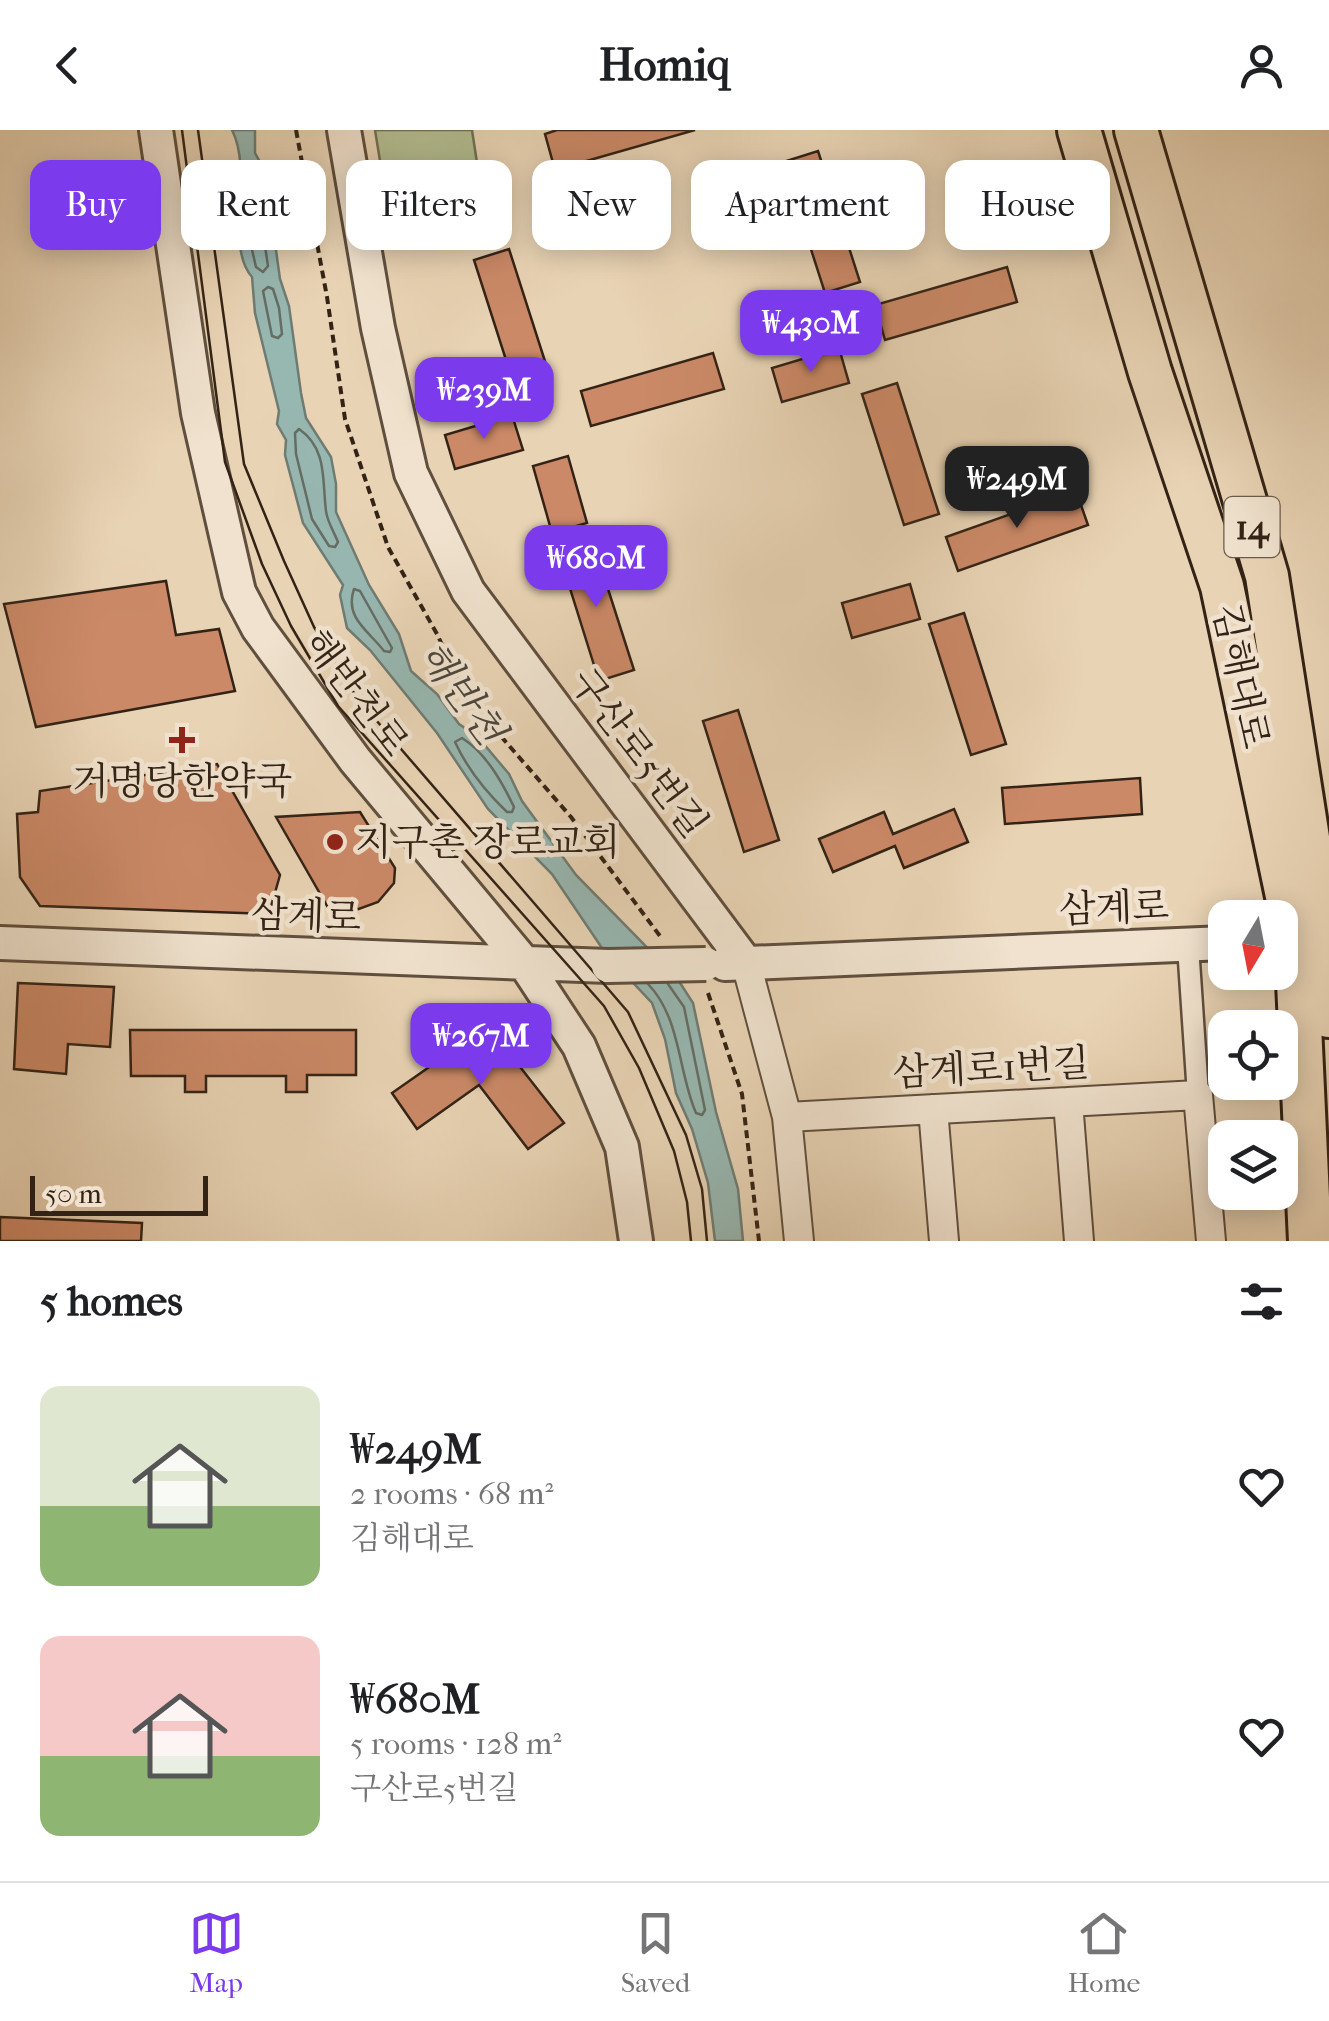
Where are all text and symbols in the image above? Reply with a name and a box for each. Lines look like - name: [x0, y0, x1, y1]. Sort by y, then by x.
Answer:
- icon: back: [40, 38, 95, 93]
- icon: person: [1234, 38, 1289, 93]
- text: Homiq: [599, 39, 730, 92]
- chip: Buy: [30, 160, 161, 250]
- chip: Rent: [181, 160, 326, 250]
- chip: Filters: [346, 160, 512, 250]
- chip: New: [532, 160, 671, 250]
- chip: Apartment: [691, 160, 925, 250]
- chip: House: [945, 160, 1110, 250]
- pin: ₩430M: [741, 290, 881, 375]
- text: ₩430M: [762, 304, 860, 341]
- pin: ₩239M: [414, 357, 554, 442]
- text: ₩239M: [437, 371, 531, 408]
- pin: ₩249M: [947, 446, 1087, 531]
- text: ₩249M: [967, 460, 1067, 497]
- road number: 14: [1224, 497, 1280, 557]
- pin: ₩680M: [526, 525, 666, 610]
- text: ₩680M: [546, 539, 646, 576]
- street label: 김해대로: [1204, 600, 1278, 752]
- street label: 해반천로: [294, 621, 418, 765]
- water label: 해반천: [408, 633, 515, 755]
- street label: 구산로5번길: [561, 660, 717, 846]
- marker: 거명당한약국: [169, 727, 195, 753]
- place label: 거명당한약국: [72, 759, 292, 804]
- place label: 지구촌 장로교회: [355, 820, 620, 865]
- marker: 지구촌 장로교회: [324, 831, 346, 853]
- street label: 삼계로: [1058, 884, 1170, 932]
- street label: 삼계로: [250, 892, 362, 940]
- north arrow: [1208, 900, 1298, 990]
- map controls: [1208, 900, 1298, 1210]
- pin: ₩267M: [411, 1003, 551, 1088]
- button: locate: [1208, 1010, 1298, 1100]
- text: ₩267M: [432, 1017, 530, 1054]
- street label: 삼계로1번길: [891, 1040, 1091, 1096]
- button: layers: [1208, 1120, 1298, 1210]
- scale bar: [30, 1171, 208, 1216]
- text: 50 m: [45, 1177, 102, 1210]
- icon: filters: [1234, 1274, 1289, 1329]
- text: 5 homes: [40, 1277, 183, 1326]
- text: ₩249M: [350, 1425, 482, 1474]
- icon: home: [120, 1426, 240, 1546]
- icon: heart: [1234, 1459, 1289, 1514]
- text: 2 rooms · 68 m²: [350, 1475, 554, 1512]
- text: 김해대로: [350, 1520, 474, 1557]
- text: ₩680M: [350, 1675, 480, 1724]
- icon: home: [120, 1676, 240, 1796]
- icon: heart: [1234, 1709, 1289, 1764]
- text: 5 rooms · 128 m²: [350, 1725, 561, 1762]
- text: 구산로5번길: [350, 1770, 518, 1807]
- tab: Map: [189, 1906, 244, 1999]
- tab: Saved: [621, 1906, 690, 1999]
- tab: Home: [1068, 1906, 1140, 1999]

